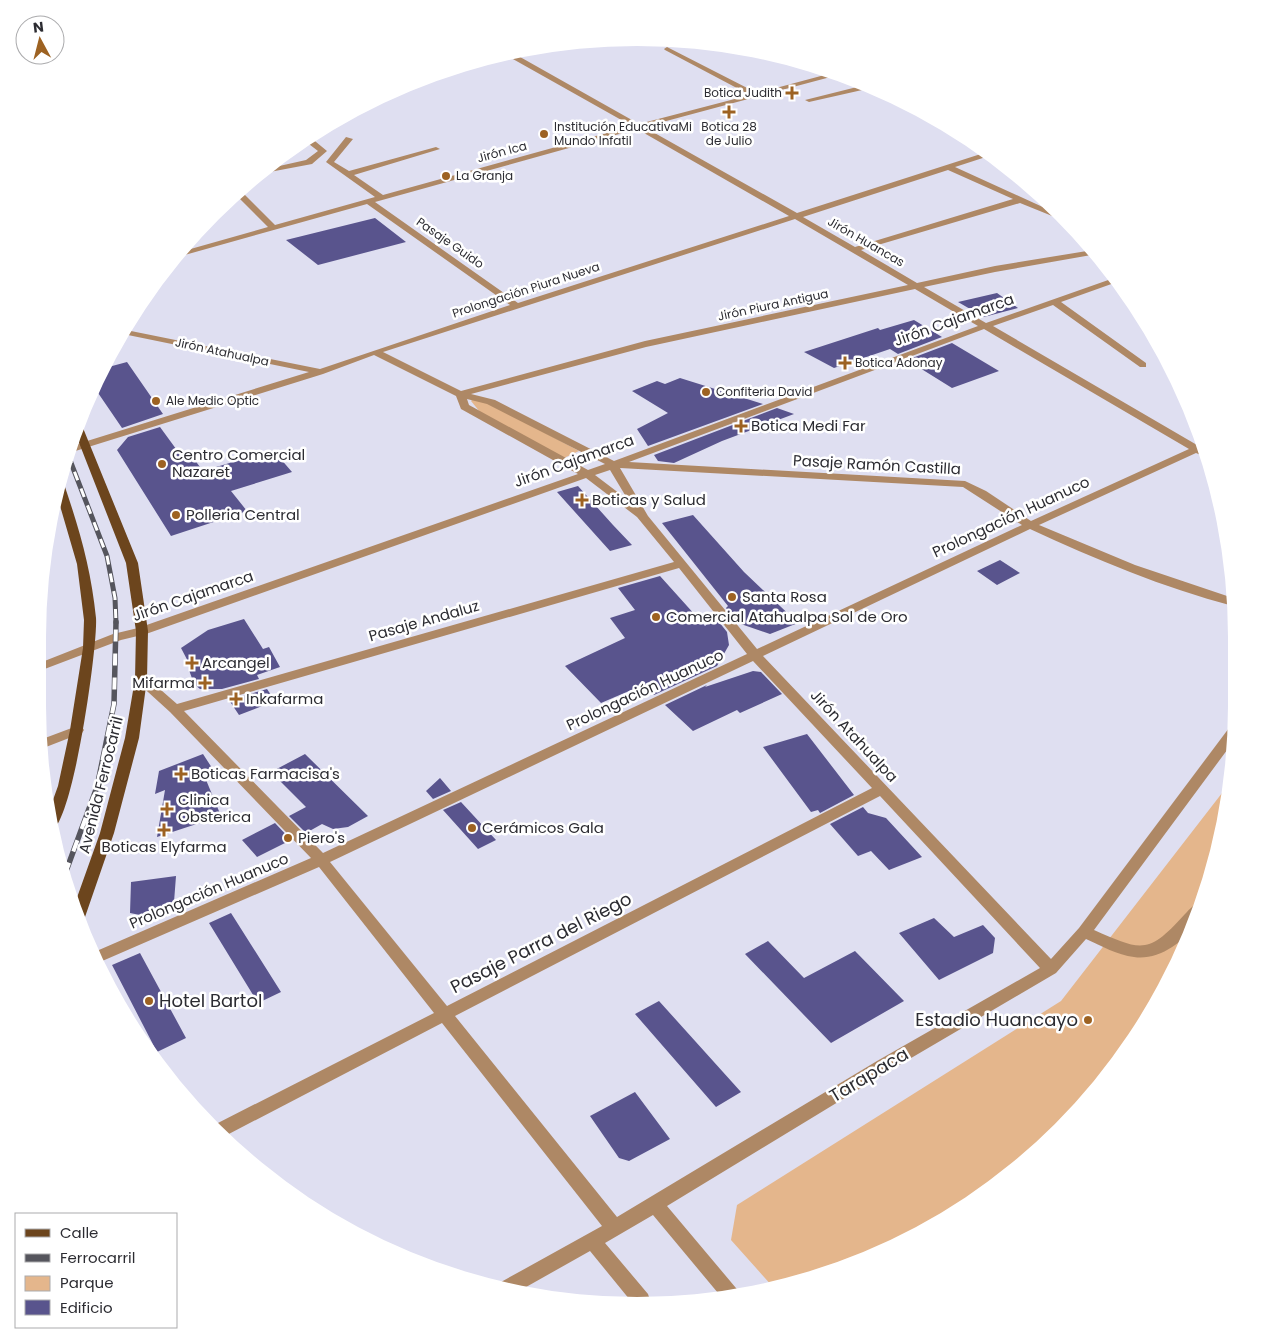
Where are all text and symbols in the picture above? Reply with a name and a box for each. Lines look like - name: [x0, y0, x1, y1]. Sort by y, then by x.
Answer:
- north arrow: [15, 15, 65, 65]
- text: N: [32, 17, 45, 38]
- place label: Botica Judith: [704, 84, 782, 101]
- marker: Botica Judith: [786, 87, 798, 99]
- marker: Botica 28 de Julio: [723, 106, 735, 118]
- place label: Institución EducativaMi Mundo Infatil: [554, 118, 692, 149]
- place label: Botica 28 de Julio: [701, 118, 757, 149]
- marker: Institución EducativaMi Mundo Infatil: [538, 128, 550, 140]
- street label: Jirón Ica: [475, 137, 529, 166]
- place label: La Granja: [456, 167, 513, 184]
- marker: La Granja: [440, 170, 452, 182]
- street label: Pasaje Guido: [413, 213, 488, 272]
- street label: Jirón Huancas: [825, 213, 908, 270]
- street label: Prolongación Piura Nueva: [450, 258, 602, 321]
- street label: Jirón Piura Antigua: [716, 284, 830, 325]
- street label: Jirón Cajamarca: [891, 288, 1017, 351]
- street label: Jirón Atahualpa: [174, 333, 271, 370]
- place label: Botica Adonay: [855, 354, 943, 371]
- marker: Botica Adonay: [839, 357, 851, 369]
- place label: Confiteria David: [716, 383, 812, 400]
- marker: Confiteria David: [700, 386, 712, 398]
- place label: Ale Medic Optic: [166, 392, 259, 409]
- marker: Ale Medic Optic: [150, 395, 162, 407]
- place label: Botica Medi Far: [751, 415, 866, 436]
- marker: Botica Medi Far: [735, 420, 747, 432]
- street label: Jirón Cajamarca: [511, 429, 637, 492]
- place label: Centro Comercial Nazaret: [172, 444, 305, 482]
- street label: Pasaje Ramón Castilla: [793, 450, 961, 479]
- marker: Centro Comercial Nazaret: [156, 458, 168, 470]
- street label: Prolongación Huanuco: [929, 471, 1093, 562]
- place label: Boticas y Salud: [592, 489, 706, 510]
- marker: Boticas y Salud: [576, 494, 588, 506]
- place label: Polleria Central: [186, 504, 300, 525]
- marker: Polleria Central: [170, 509, 182, 521]
- street label: Jirón Cajamarca: [130, 565, 256, 626]
- place label: Santa Rosa: [742, 586, 827, 607]
- marker: Santa Rosa: [726, 591, 738, 603]
- street label: Pasaje Andaluz: [366, 595, 482, 646]
- place label: Comercial Atahualpa Sol de Oro: [666, 606, 908, 627]
- marker: Comercial Atahualpa Sol de Oro: [650, 611, 662, 623]
- street label: Prolongación Huanuco: [563, 644, 727, 735]
- place label: Arcangel: [202, 652, 270, 673]
- marker: Arcangel: [186, 657, 198, 669]
- place label: Mifarma: [132, 672, 195, 693]
- marker: Mifarma: [199, 677, 211, 689]
- street label: Jirón Atahualpa: [806, 685, 903, 787]
- place label: Inkafarma: [246, 688, 323, 709]
- marker: Inkafarma: [230, 693, 242, 705]
- street label: Avenida Ferrocarril: [73, 714, 128, 856]
- place label: Boticas Farmacisa's: [191, 763, 340, 784]
- marker: Boticas Farmacisa's: [175, 768, 187, 780]
- place label: Clinica Obsterica: [178, 789, 251, 827]
- marker: Clinica Obsterica: [160, 802, 174, 816]
- place label: Cerámicos Gala: [482, 817, 604, 838]
- marker: Cerámicos Gala: [466, 822, 478, 834]
- marker: Boticas Elyfarma: [158, 824, 170, 836]
- place label: Piero's: [298, 827, 345, 848]
- marker: Piero's: [282, 832, 294, 844]
- place label: Boticas Elyfarma: [101, 836, 227, 857]
- street label: Prolongación Huanuco: [126, 847, 292, 934]
- street label: Pasaje Parra del Riego: [446, 886, 636, 999]
- place label: Hotel Bartol: [159, 988, 262, 1013]
- marker: Hotel Bartol: [143, 995, 155, 1007]
- place label: Estadio Huancayo: [915, 1007, 1078, 1032]
- marker: Estadio Huancayo: [1082, 1014, 1094, 1026]
- street label: Tarapaca: [824, 1041, 913, 1108]
- legend: [15, 1213, 178, 1328]
- text: Calle: [60, 1222, 98, 1243]
- text: Ferrocarril: [60, 1247, 135, 1268]
- text: Parque: [60, 1272, 113, 1293]
- text: Edificio: [60, 1297, 113, 1318]

